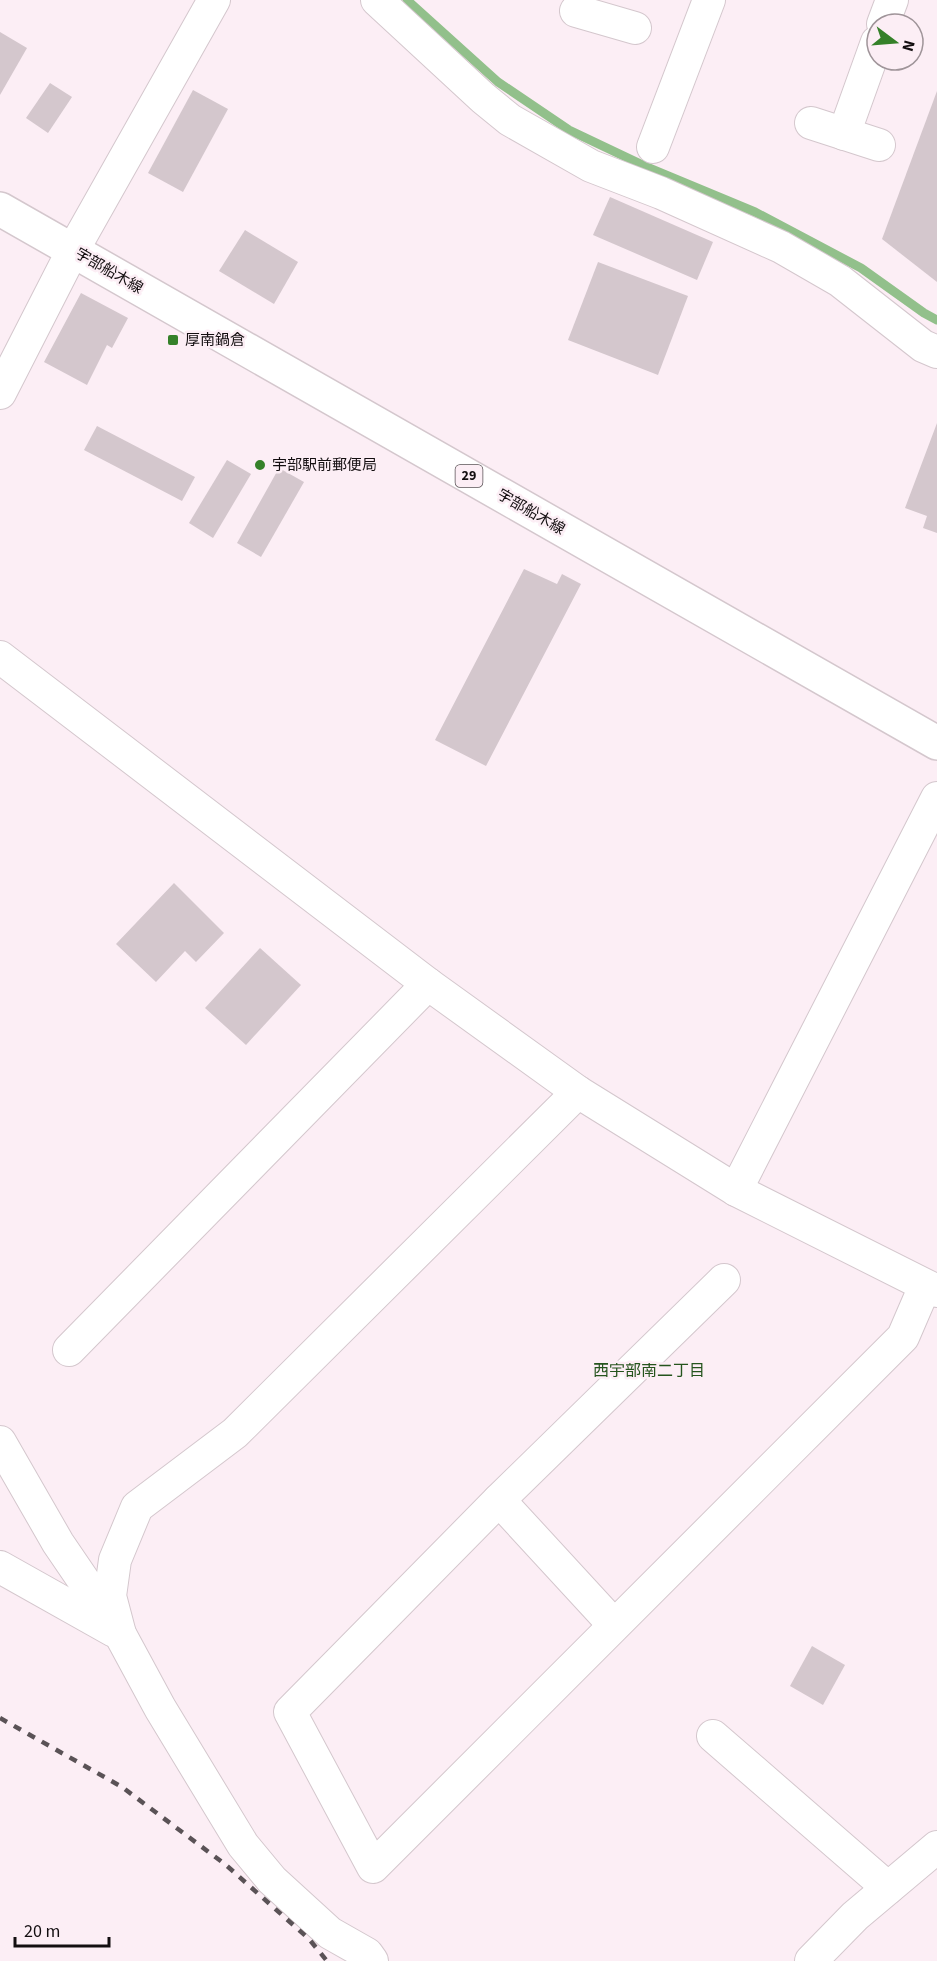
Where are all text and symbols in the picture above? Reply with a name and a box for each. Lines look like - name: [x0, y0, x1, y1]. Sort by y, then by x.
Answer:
- north arrow: [865, 12, 925, 72]
- text: N: [896, 38, 920, 54]
- street label: 宇部船木線: [71, 243, 147, 299]
- place label: 厚南鍋倉: [185, 330, 245, 351]
- marker: 厚南鍋倉: [166, 333, 180, 347]
- place label: 宇部駅前郵便局: [272, 455, 377, 476]
- marker: 宇部駅前郵便局: [253, 458, 267, 472]
- road number: 29: [456, 465, 482, 487]
- street label: 宇部船木線: [493, 484, 569, 540]
- district label: 西宇部南二丁目: [593, 1360, 705, 1382]
- scale bar: [15, 1910, 110, 1948]
- text: 20 m: [24, 1919, 60, 1944]

